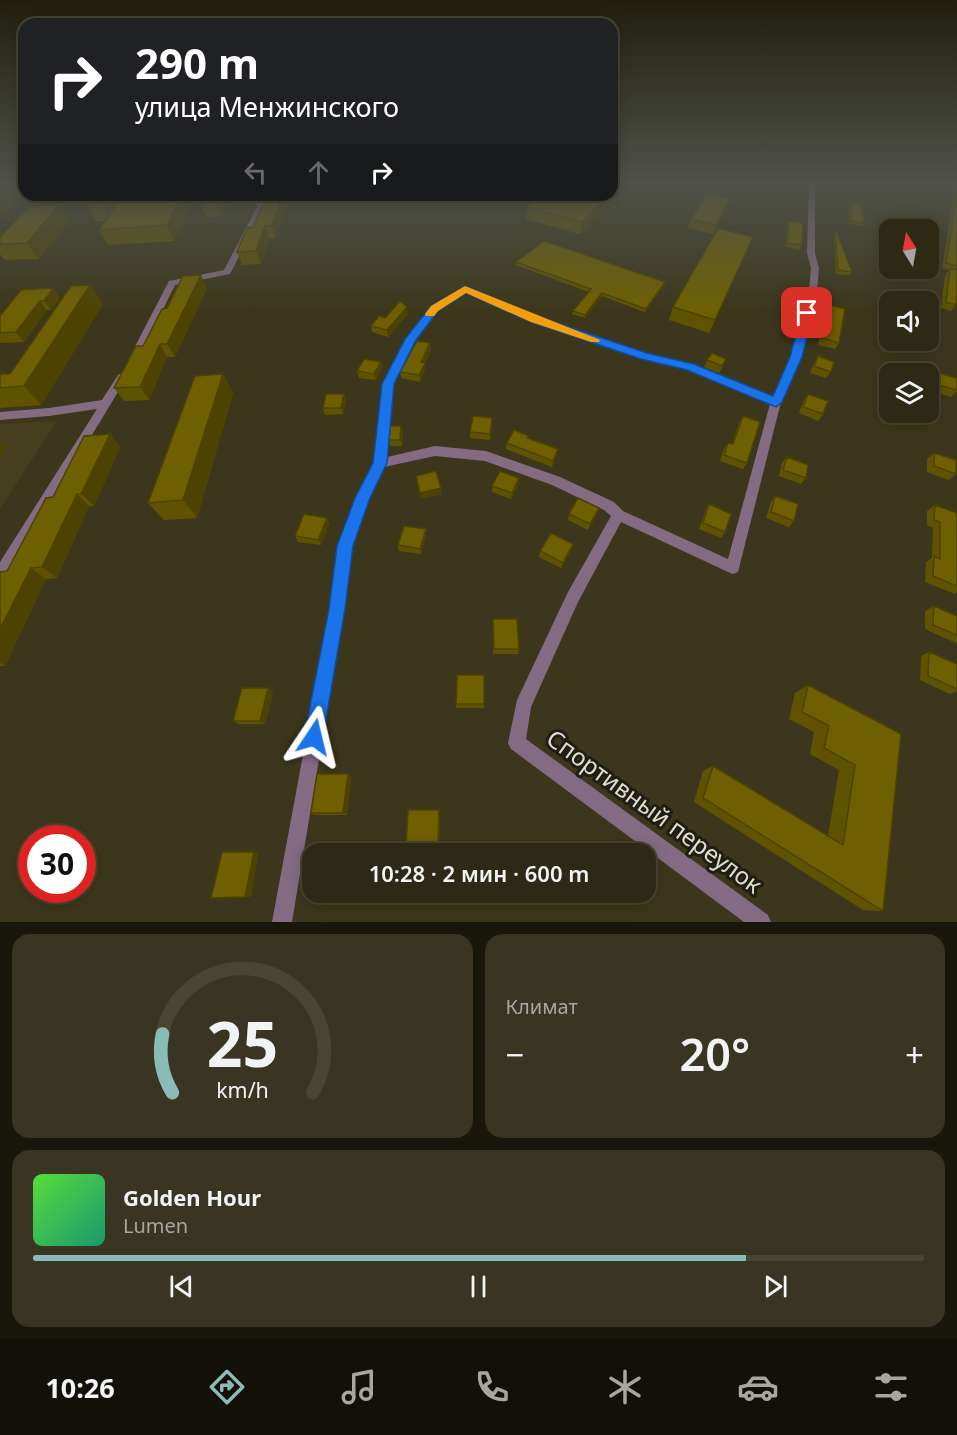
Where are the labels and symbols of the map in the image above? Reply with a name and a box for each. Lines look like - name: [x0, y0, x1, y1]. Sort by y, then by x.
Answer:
- north arrow: [879, 219, 939, 279]
- pin: [781, 287, 832, 338]
- position arrow: [282, 705, 346, 769]
- street label: Спортивный переулок: [540, 721, 770, 900]
- speed limit sign: 30: [18, 825, 96, 903]

